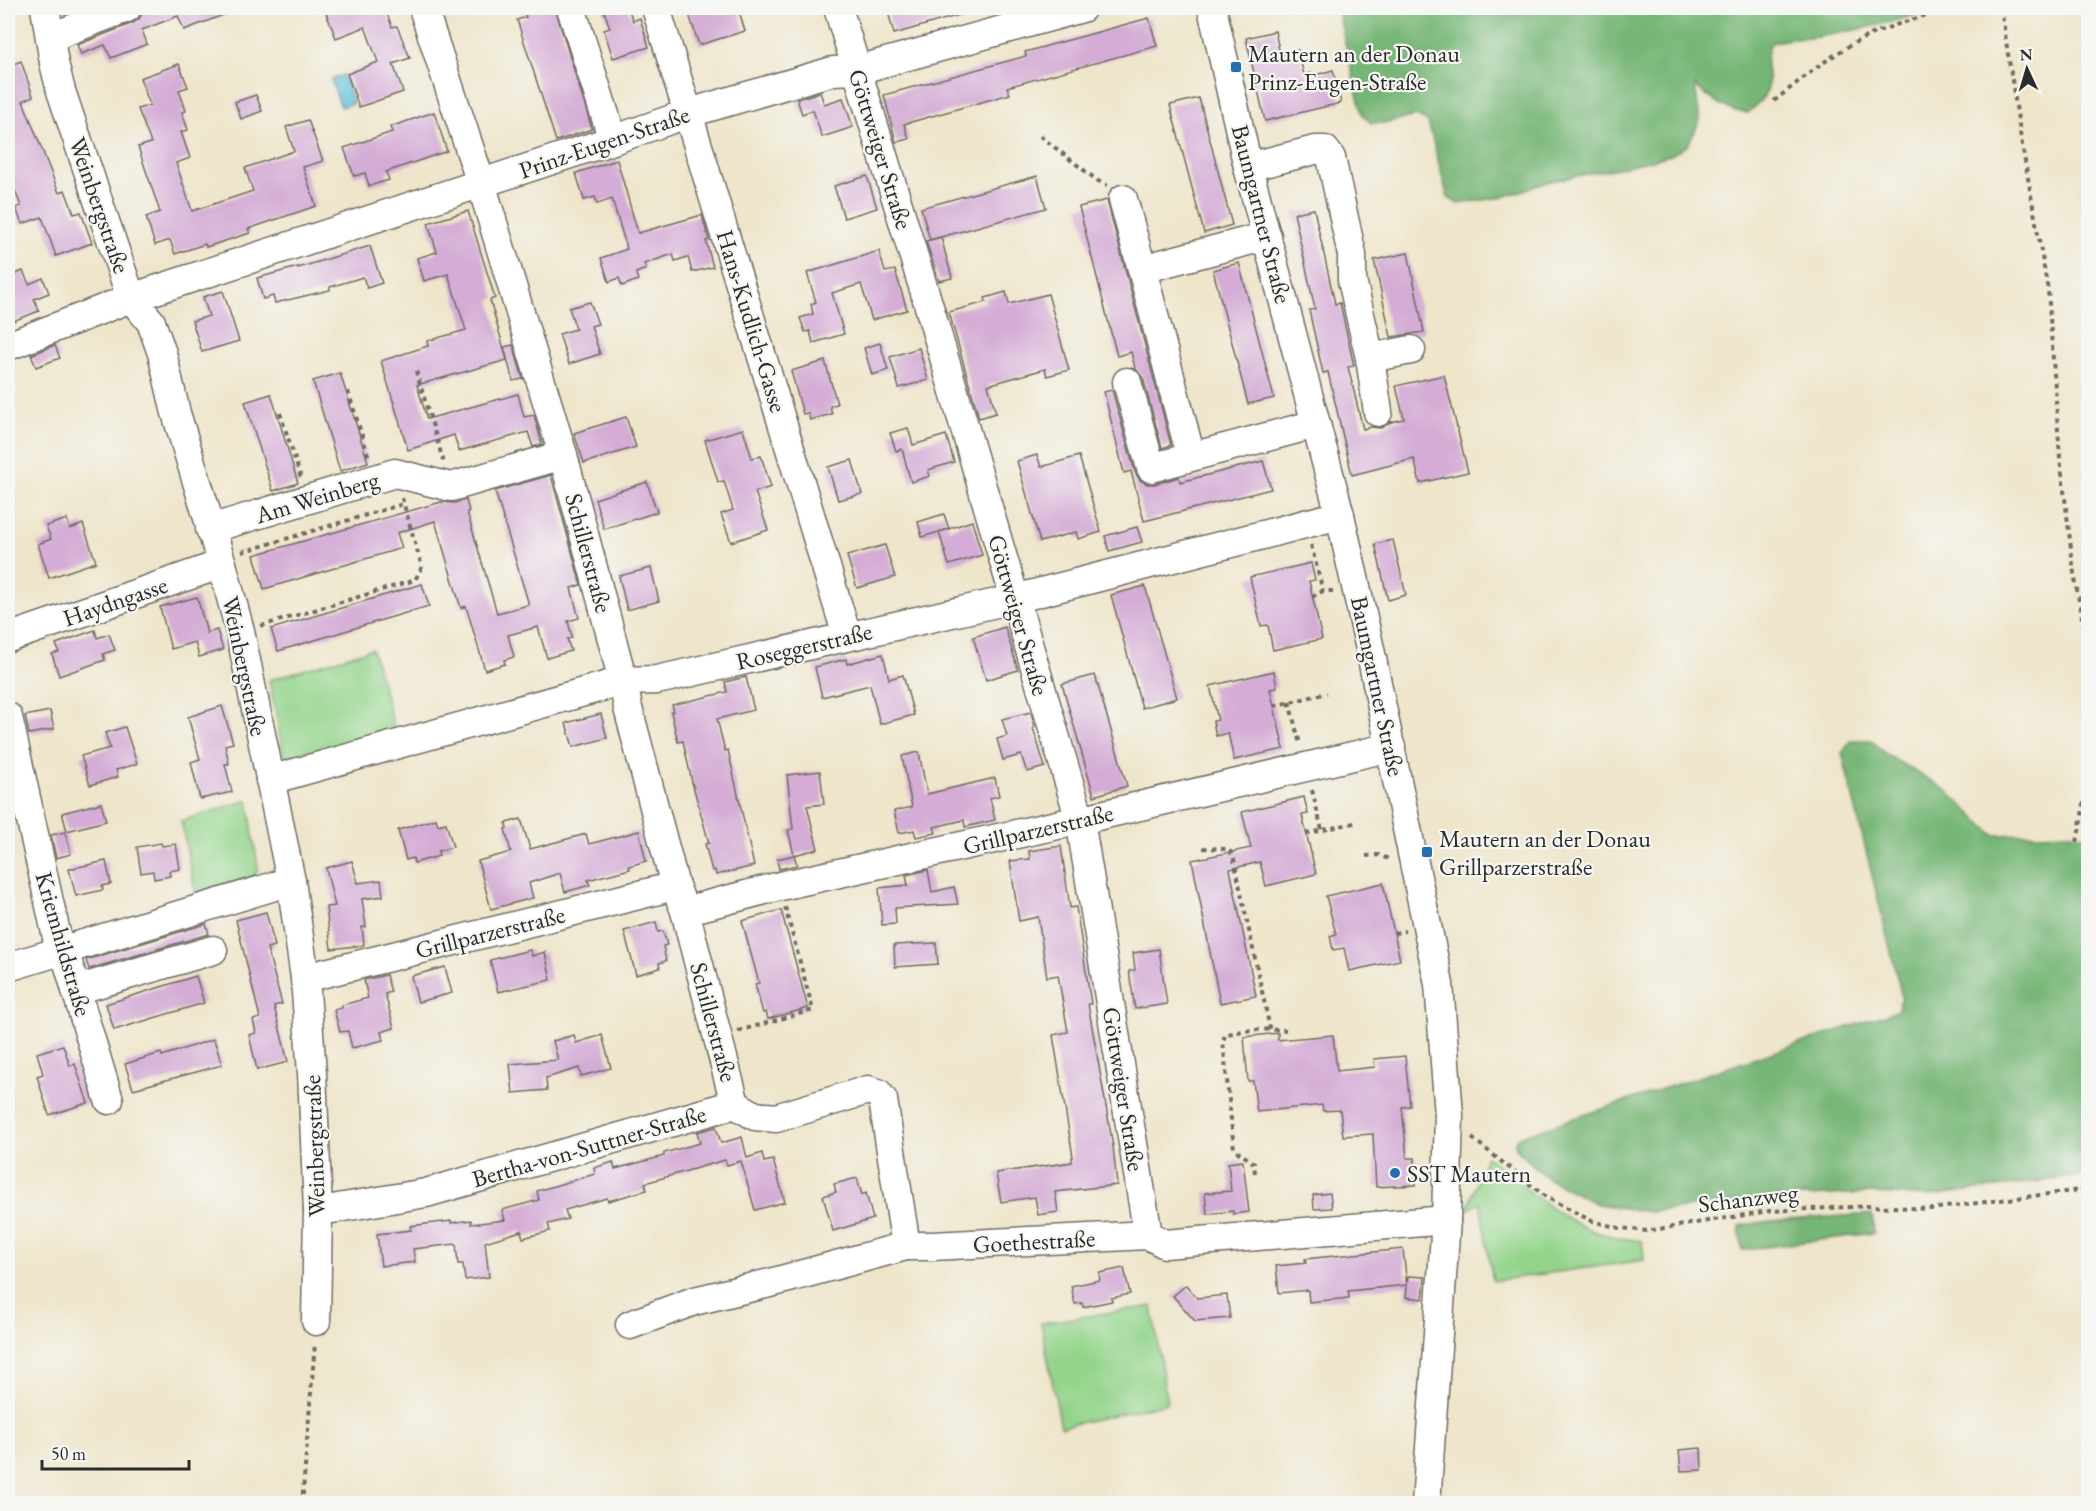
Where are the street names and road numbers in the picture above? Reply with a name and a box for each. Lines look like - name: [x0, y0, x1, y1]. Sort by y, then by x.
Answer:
- street label: Göttweiger Straße: [842, 65, 920, 233]
- street label: Prinz-Eugen-Straße: [515, 98, 693, 186]
- street label: Baumgartner Straße: [1225, 121, 1299, 307]
- street label: Weinbergstraße: [62, 133, 138, 277]
- street label: Hans-Kudlich-Gasse: [709, 226, 795, 416]
- street label: Am Weinberg: [250, 463, 383, 531]
- street label: Schillerstraße: [558, 490, 620, 616]
- street label: Göttweiger Straße: [981, 531, 1057, 699]
- street label: Haydngasse: [59, 569, 171, 633]
- street label: Weinbergstraße: [215, 593, 275, 739]
- street label: Baumgartner Straße: [1344, 593, 1412, 779]
- street label: Roseggerstraße: [733, 615, 875, 677]
- street label: Grillparzerstraße: [960, 797, 1116, 861]
- street label: Kriemhildstraße: [29, 868, 99, 1020]
- street label: Grillparzerstraße: [412, 898, 568, 966]
- street label: Schillerstraße: [683, 959, 745, 1085]
- street label: Göttweiger Straße: [1096, 1005, 1152, 1173]
- street label: Weinbergstraße: [296, 1074, 332, 1218]
- street label: Bertha-von-Suttner-Straße: [469, 1098, 709, 1194]
- street label: Schanzweg: [1696, 1176, 1800, 1219]
- street label: Goethestraße: [972, 1222, 1096, 1260]

